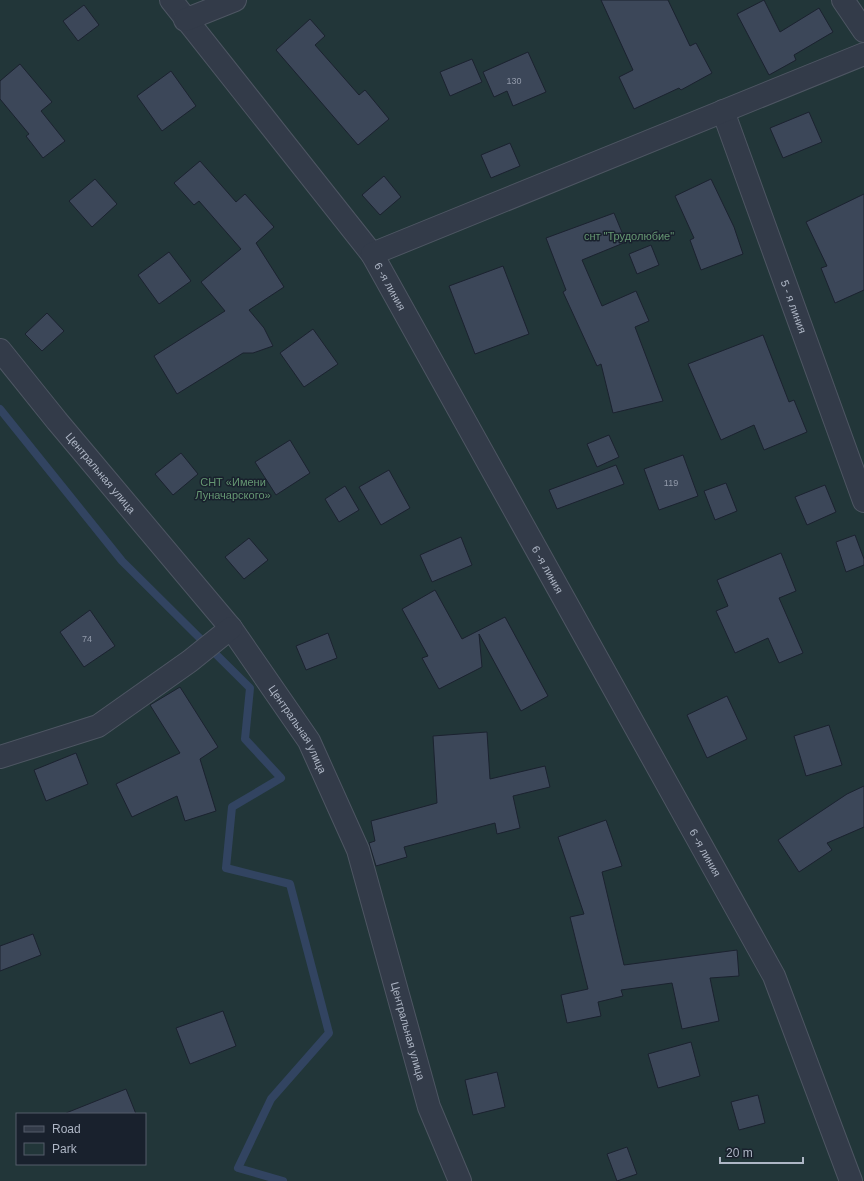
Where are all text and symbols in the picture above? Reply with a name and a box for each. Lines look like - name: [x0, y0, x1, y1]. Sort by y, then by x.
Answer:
- house number: 130: [506, 76, 522, 86]
- park label: снт "Трудолюбие": [584, 230, 674, 242]
- street label: 6 -я линия: [372, 260, 408, 312]
- street label: 5 - я линия: [779, 278, 809, 335]
- street label: Центральная улица: [64, 430, 138, 516]
- park label: СНТ «Имени Луначарского»: [195, 476, 271, 501]
- house number: 119: [664, 478, 678, 488]
- street label: 6 -я линия: [530, 544, 566, 595]
- house number: 74: [82, 634, 92, 644]
- street label: Центральная улица: [266, 683, 329, 776]
- street label: 6 -я линия: [687, 827, 723, 879]
- street label: Центральная улица: [389, 981, 427, 1082]
- legend: [16, 1113, 146, 1165]
- text: Road: [52, 1122, 81, 1136]
- scale bar: [720, 1139, 803, 1165]
- text: Park: [52, 1142, 78, 1156]
- text: 20 m: [726, 1146, 753, 1160]

